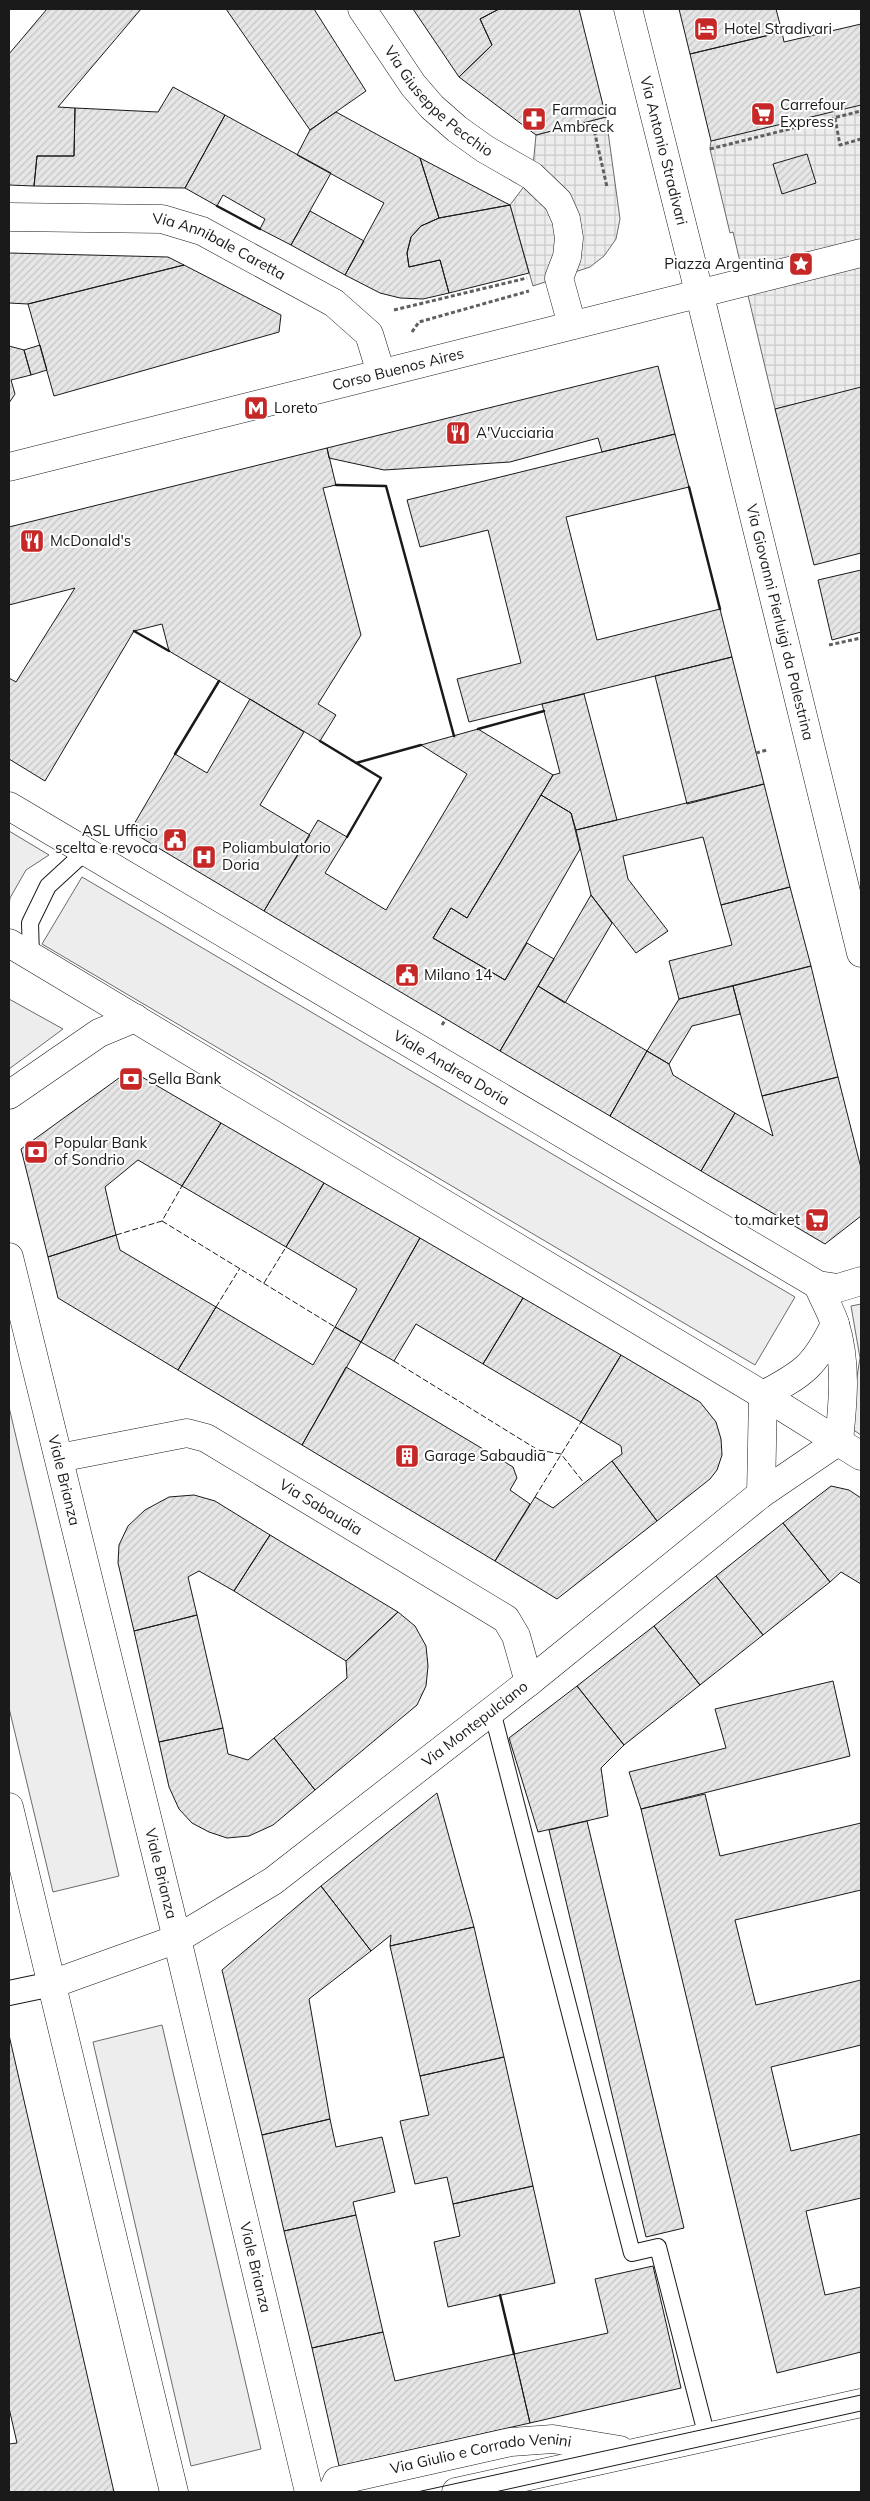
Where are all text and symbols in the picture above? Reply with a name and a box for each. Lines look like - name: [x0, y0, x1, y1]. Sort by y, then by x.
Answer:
- hotel icon: Hotel Stradivari: [693, 16, 719, 42]
- place label: Hotel Stradivari: [724, 19, 832, 38]
- street label: Via Giuseppe Pecchio: [380, 42, 496, 160]
- street label: Via Antonio Stradivari: [636, 74, 692, 227]
- place label: Carrefour Express: [780, 95, 846, 131]
- place label: Farmacia Ambreck: [552, 100, 617, 136]
- supermarket icon: Carrefour Express: [750, 101, 776, 127]
- pharmacy icon: Farmacia Ambreck: [521, 106, 547, 132]
- street label: Via Annibale Caretta: [152, 209, 289, 284]
- place icon: Piazza Argentina: [788, 251, 814, 277]
- place label: Piazza Argentina: [664, 254, 784, 273]
- street label: Corso Buenos Aires: [330, 343, 466, 394]
- metro station icon: Loreto: [243, 395, 269, 421]
- place label: Loreto: [274, 398, 318, 417]
- restaurant icon: A'Vucciaria: [445, 420, 471, 446]
- place label: A'Vucciaria: [476, 423, 554, 442]
- street label: Via Giovanni Pierluigi da Palestrina: [742, 502, 819, 742]
- restaurant icon: McDonald's: [19, 528, 45, 554]
- place label: McDonald's: [50, 531, 131, 550]
- place label: ASL Ufficio scelta e revoca: [55, 821, 158, 857]
- public building icon: ASL Ufficio scelta e revoca: [162, 827, 188, 853]
- place label: Poliambulatorio Doria: [222, 838, 331, 874]
- hospital icon: Poliambulatorio Doria: [191, 844, 217, 870]
- public building icon: Milano 14: [394, 962, 420, 988]
- place label: Milano 14: [424, 965, 492, 984]
- street label: Viale Andrea Doria: [390, 1026, 513, 1109]
- bank icon: Sella Bank: [118, 1066, 144, 1092]
- place label: Sella Bank: [148, 1069, 222, 1088]
- place label: Popular Bank of Sondrio: [54, 1133, 148, 1169]
- bank icon: Popular Bank of Sondrio: [23, 1139, 49, 1165]
- supermarket icon: to.market: [804, 1207, 830, 1233]
- place label: to.market: [735, 1210, 800, 1229]
- street label: Viale Brianza: [44, 1433, 85, 1527]
- building icon: Garage Sabaudia: [394, 1443, 420, 1469]
- place label: Garage Sabaudia: [424, 1446, 546, 1465]
- street label: Via Sabaudia: [276, 1474, 366, 1539]
- street label: Via Montepulciano: [418, 1676, 532, 1771]
- street label: Viale Brianza: [141, 1826, 182, 1921]
- street label: Viale Brianza: [236, 2220, 276, 2314]
- street label: Via Giulio e Corrado Venini: [388, 2429, 573, 2478]

